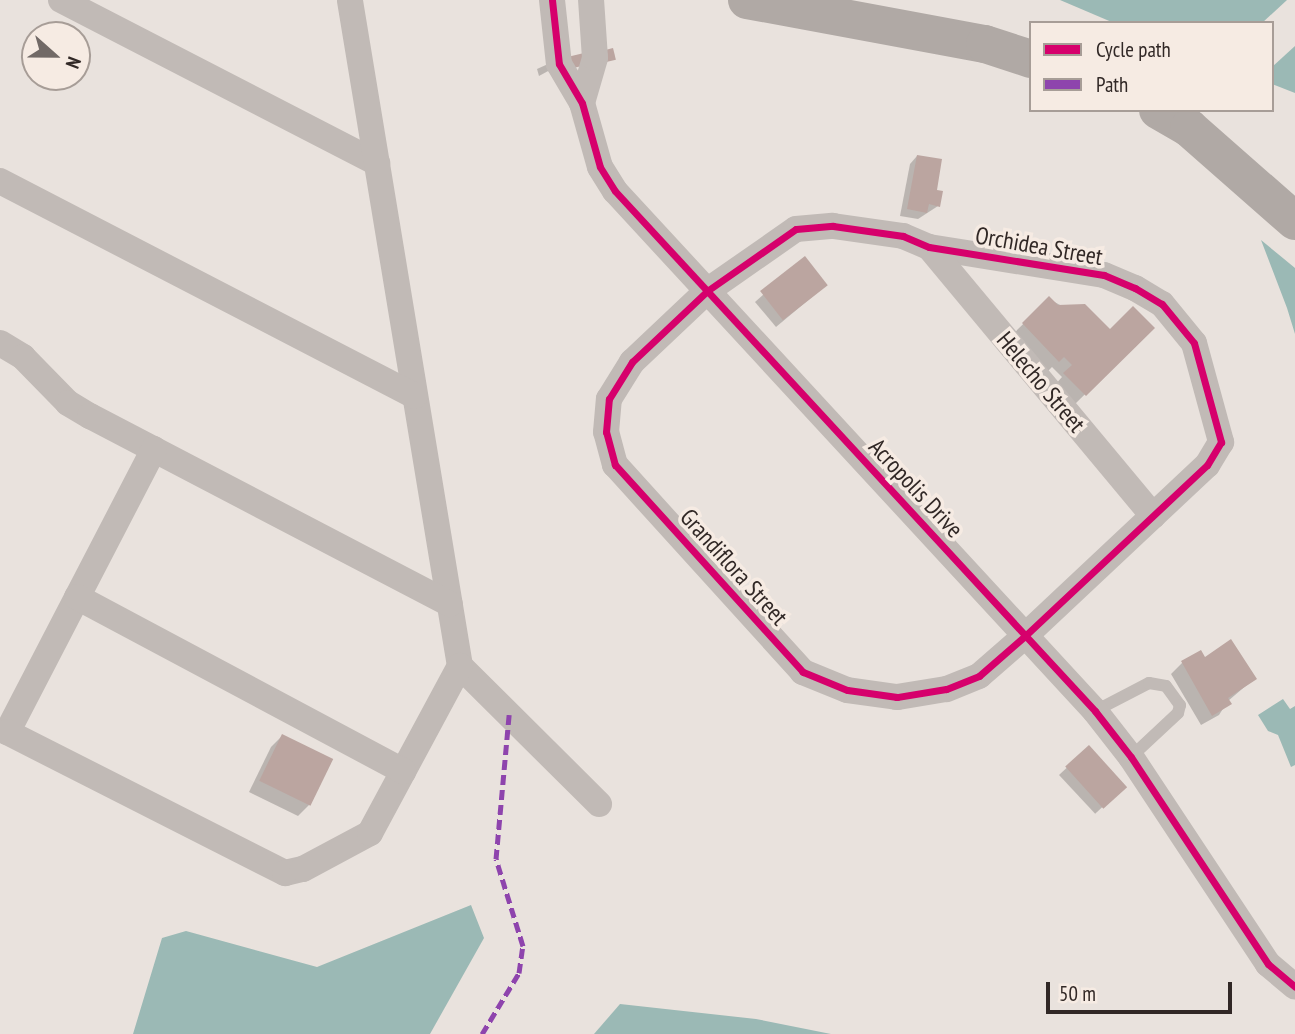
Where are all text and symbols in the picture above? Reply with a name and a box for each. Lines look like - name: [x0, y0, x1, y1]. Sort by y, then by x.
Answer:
- north arrow: [21, 21, 91, 91]
- legend: [1029, 21, 1274, 112]
- text: Cycle path: [1096, 36, 1171, 63]
- text: N: [61, 54, 87, 72]
- text: Path: [1096, 71, 1128, 98]
- street label: Orchidea Street: [973, 221, 1105, 271]
- street label: Helecho Street: [991, 326, 1091, 438]
- street label: Acropolis Drive: [863, 432, 969, 544]
- street label: Grandiflora Street: [674, 503, 794, 631]
- scale bar: [1050, 968, 1236, 1012]
- text: 50 m: [1059, 980, 1096, 1007]

